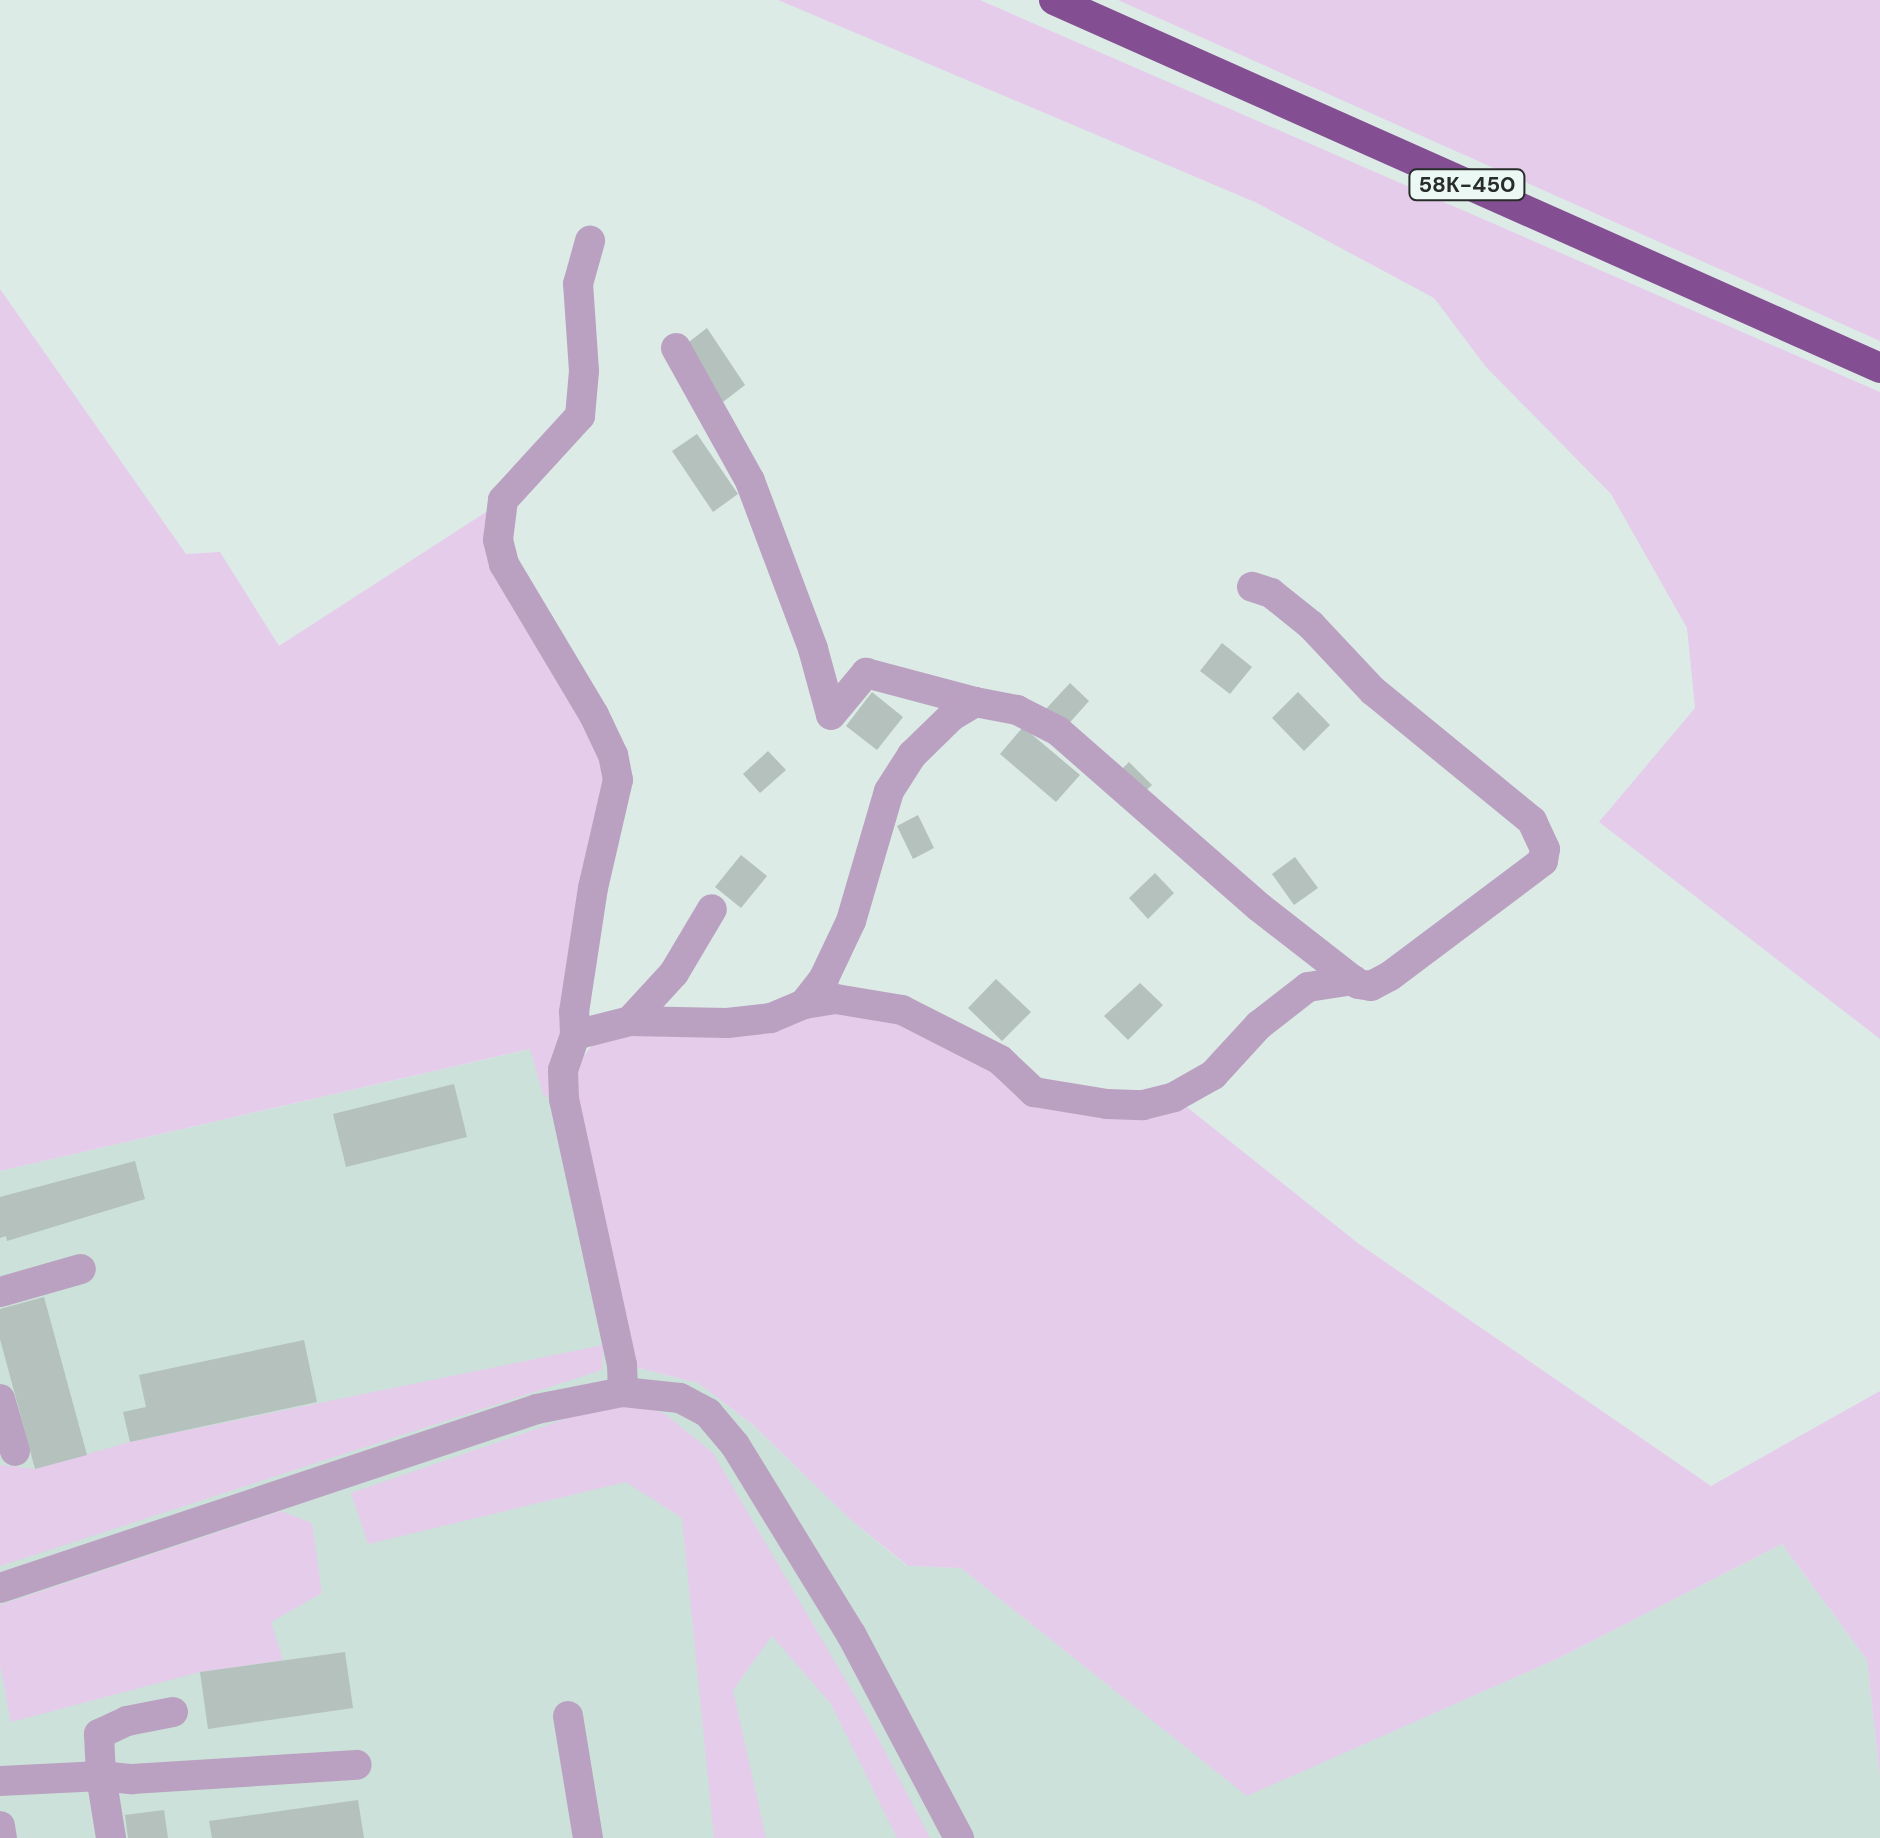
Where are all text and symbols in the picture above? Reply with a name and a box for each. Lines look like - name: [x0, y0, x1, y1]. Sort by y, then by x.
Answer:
- road number: 58К-450: [1407, 168, 1527, 202]

